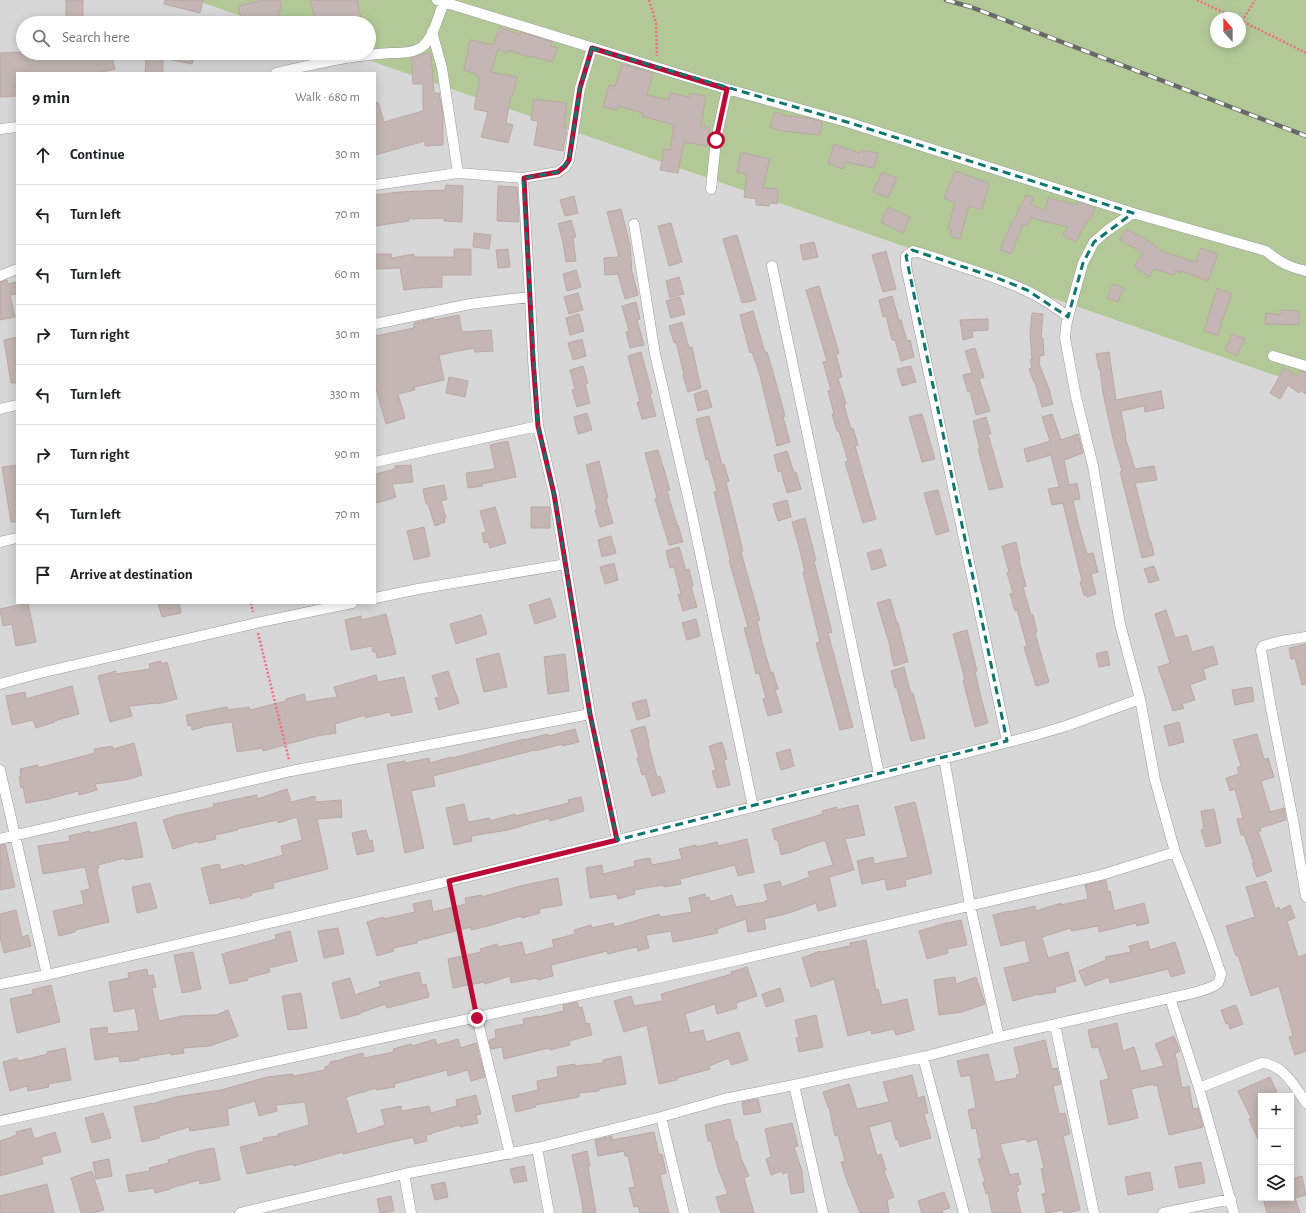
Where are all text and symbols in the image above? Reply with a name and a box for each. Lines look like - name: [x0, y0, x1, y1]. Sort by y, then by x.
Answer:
- north arrow: [1210, 12, 1246, 48]
- search box: [16, 16, 376, 60]
- icon: search: [30, 27, 52, 49]
- text: Search here: [62, 30, 130, 45]
- text: 9 min: [32, 89, 70, 106]
- text: Walk · 680 m: [295, 91, 360, 104]
- route start: [707, 131, 725, 149]
- icon: ahead: [32, 144, 54, 166]
- text: Continue: [70, 147, 125, 162]
- text: 30 m: [335, 148, 360, 161]
- icon: left: [32, 204, 54, 226]
- text: Turn left: [70, 207, 121, 222]
- text: 70 m: [335, 208, 360, 221]
- icon: left: [32, 264, 54, 286]
- text: Turn left: [70, 267, 121, 282]
- text: 60 m: [334, 268, 360, 281]
- icon: right: [32, 324, 54, 346]
- text: Turn right: [70, 327, 129, 342]
- text: 30 m: [335, 328, 360, 341]
- icon: left: [32, 384, 54, 406]
- text: Turn left: [70, 387, 121, 402]
- text: 330 m: [330, 388, 360, 401]
- icon: right: [32, 444, 54, 466]
- text: Turn right: [70, 447, 129, 462]
- text: 90 m: [334, 448, 360, 461]
- icon: left: [32, 504, 54, 526]
- text: Turn left: [70, 507, 121, 522]
- text: 70 m: [335, 508, 360, 521]
- icon: arrive: [32, 564, 54, 586]
- text: Arrive at destination: [70, 567, 193, 582]
- route end: [468, 1009, 486, 1027]
- map controls: [1258, 1093, 1294, 1201]
- button: +: [1258, 1093, 1294, 1129]
- button: −: [1258, 1129, 1294, 1165]
- button: layers: [1258, 1165, 1294, 1201]

